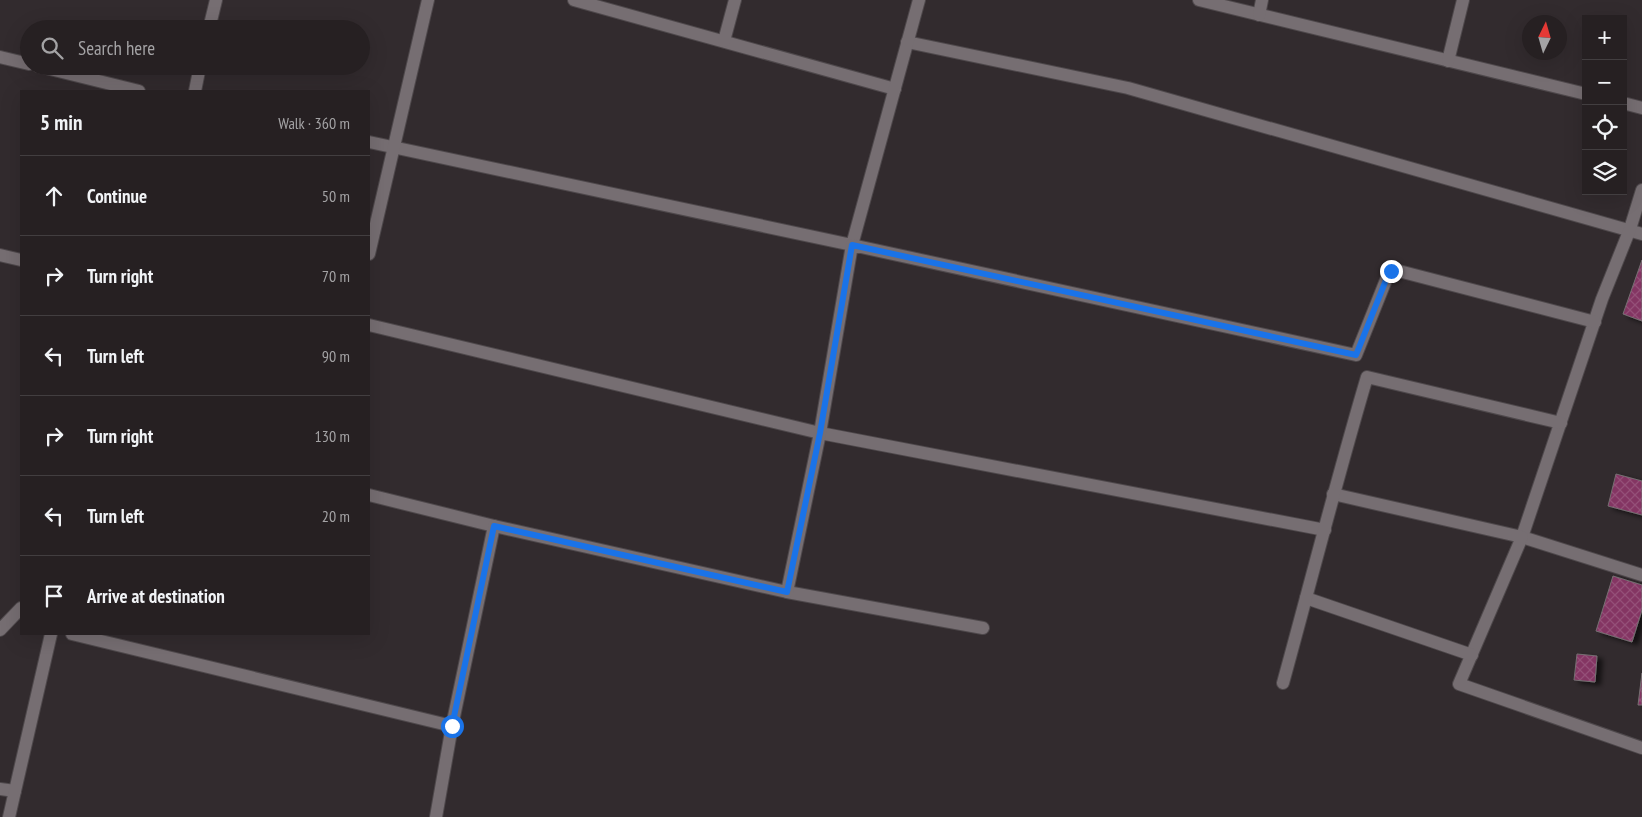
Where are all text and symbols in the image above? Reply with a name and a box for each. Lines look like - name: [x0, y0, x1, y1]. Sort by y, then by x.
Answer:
- north arrow: [1522, 15, 1567, 60]
- map controls: [1582, 15, 1627, 195]
- button: +: [1582, 15, 1627, 60]
- search box: [20, 20, 370, 75]
- icon: search: [38, 34, 66, 62]
- text: Search here: [78, 36, 155, 60]
- button: −: [1582, 60, 1627, 105]
- button: locate: [1582, 105, 1627, 150]
- text: 5 min: [40, 109, 82, 136]
- text: Walk · 360 m: [278, 113, 350, 133]
- button: layers: [1582, 150, 1627, 195]
- icon: ahead: [40, 182, 68, 210]
- text: Continue: [87, 184, 147, 208]
- text: 50 m: [322, 186, 350, 206]
- route end: [1380, 260, 1403, 283]
- icon: right: [40, 262, 68, 290]
- text: Turn right: [87, 264, 153, 288]
- text: 70 m: [322, 266, 350, 286]
- icon: left: [40, 342, 68, 370]
- text: Turn left: [87, 344, 144, 368]
- text: 90 m: [322, 346, 350, 366]
- icon: right: [40, 422, 68, 450]
- text: Turn right: [87, 424, 153, 448]
- text: 130 m: [315, 426, 350, 446]
- icon: left: [40, 502, 68, 530]
- text: Turn left: [87, 504, 144, 528]
- text: 20 m: [322, 506, 350, 526]
- icon: arrive: [40, 582, 68, 610]
- text: Arrive at destination: [87, 584, 225, 608]
- route start: [441, 715, 464, 738]

